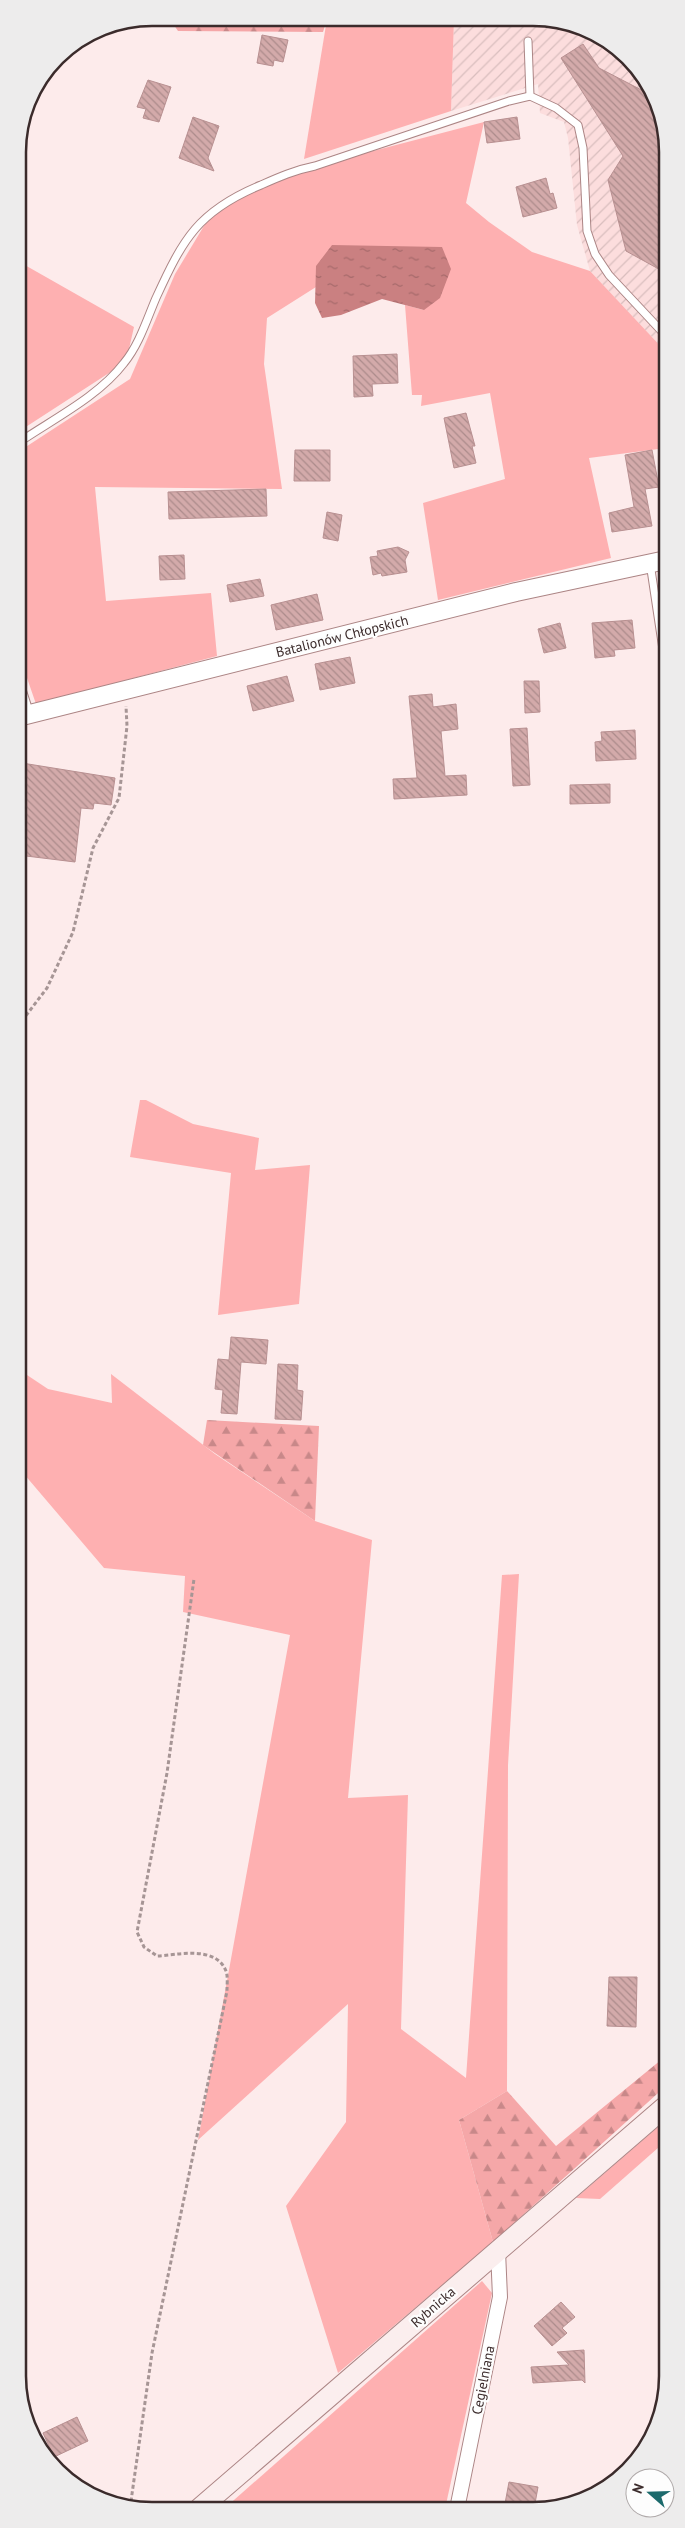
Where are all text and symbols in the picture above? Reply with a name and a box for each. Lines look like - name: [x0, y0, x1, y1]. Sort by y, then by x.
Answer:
- street label: Batalionów Chłopskich: [274, 611, 410, 661]
- street label: Rybnicka: [407, 2283, 459, 2331]
- street label: Cegielniana: [467, 2344, 499, 2416]
- north arrow: [625, 2468, 675, 2518]
- text: N: [628, 2481, 648, 2496]

